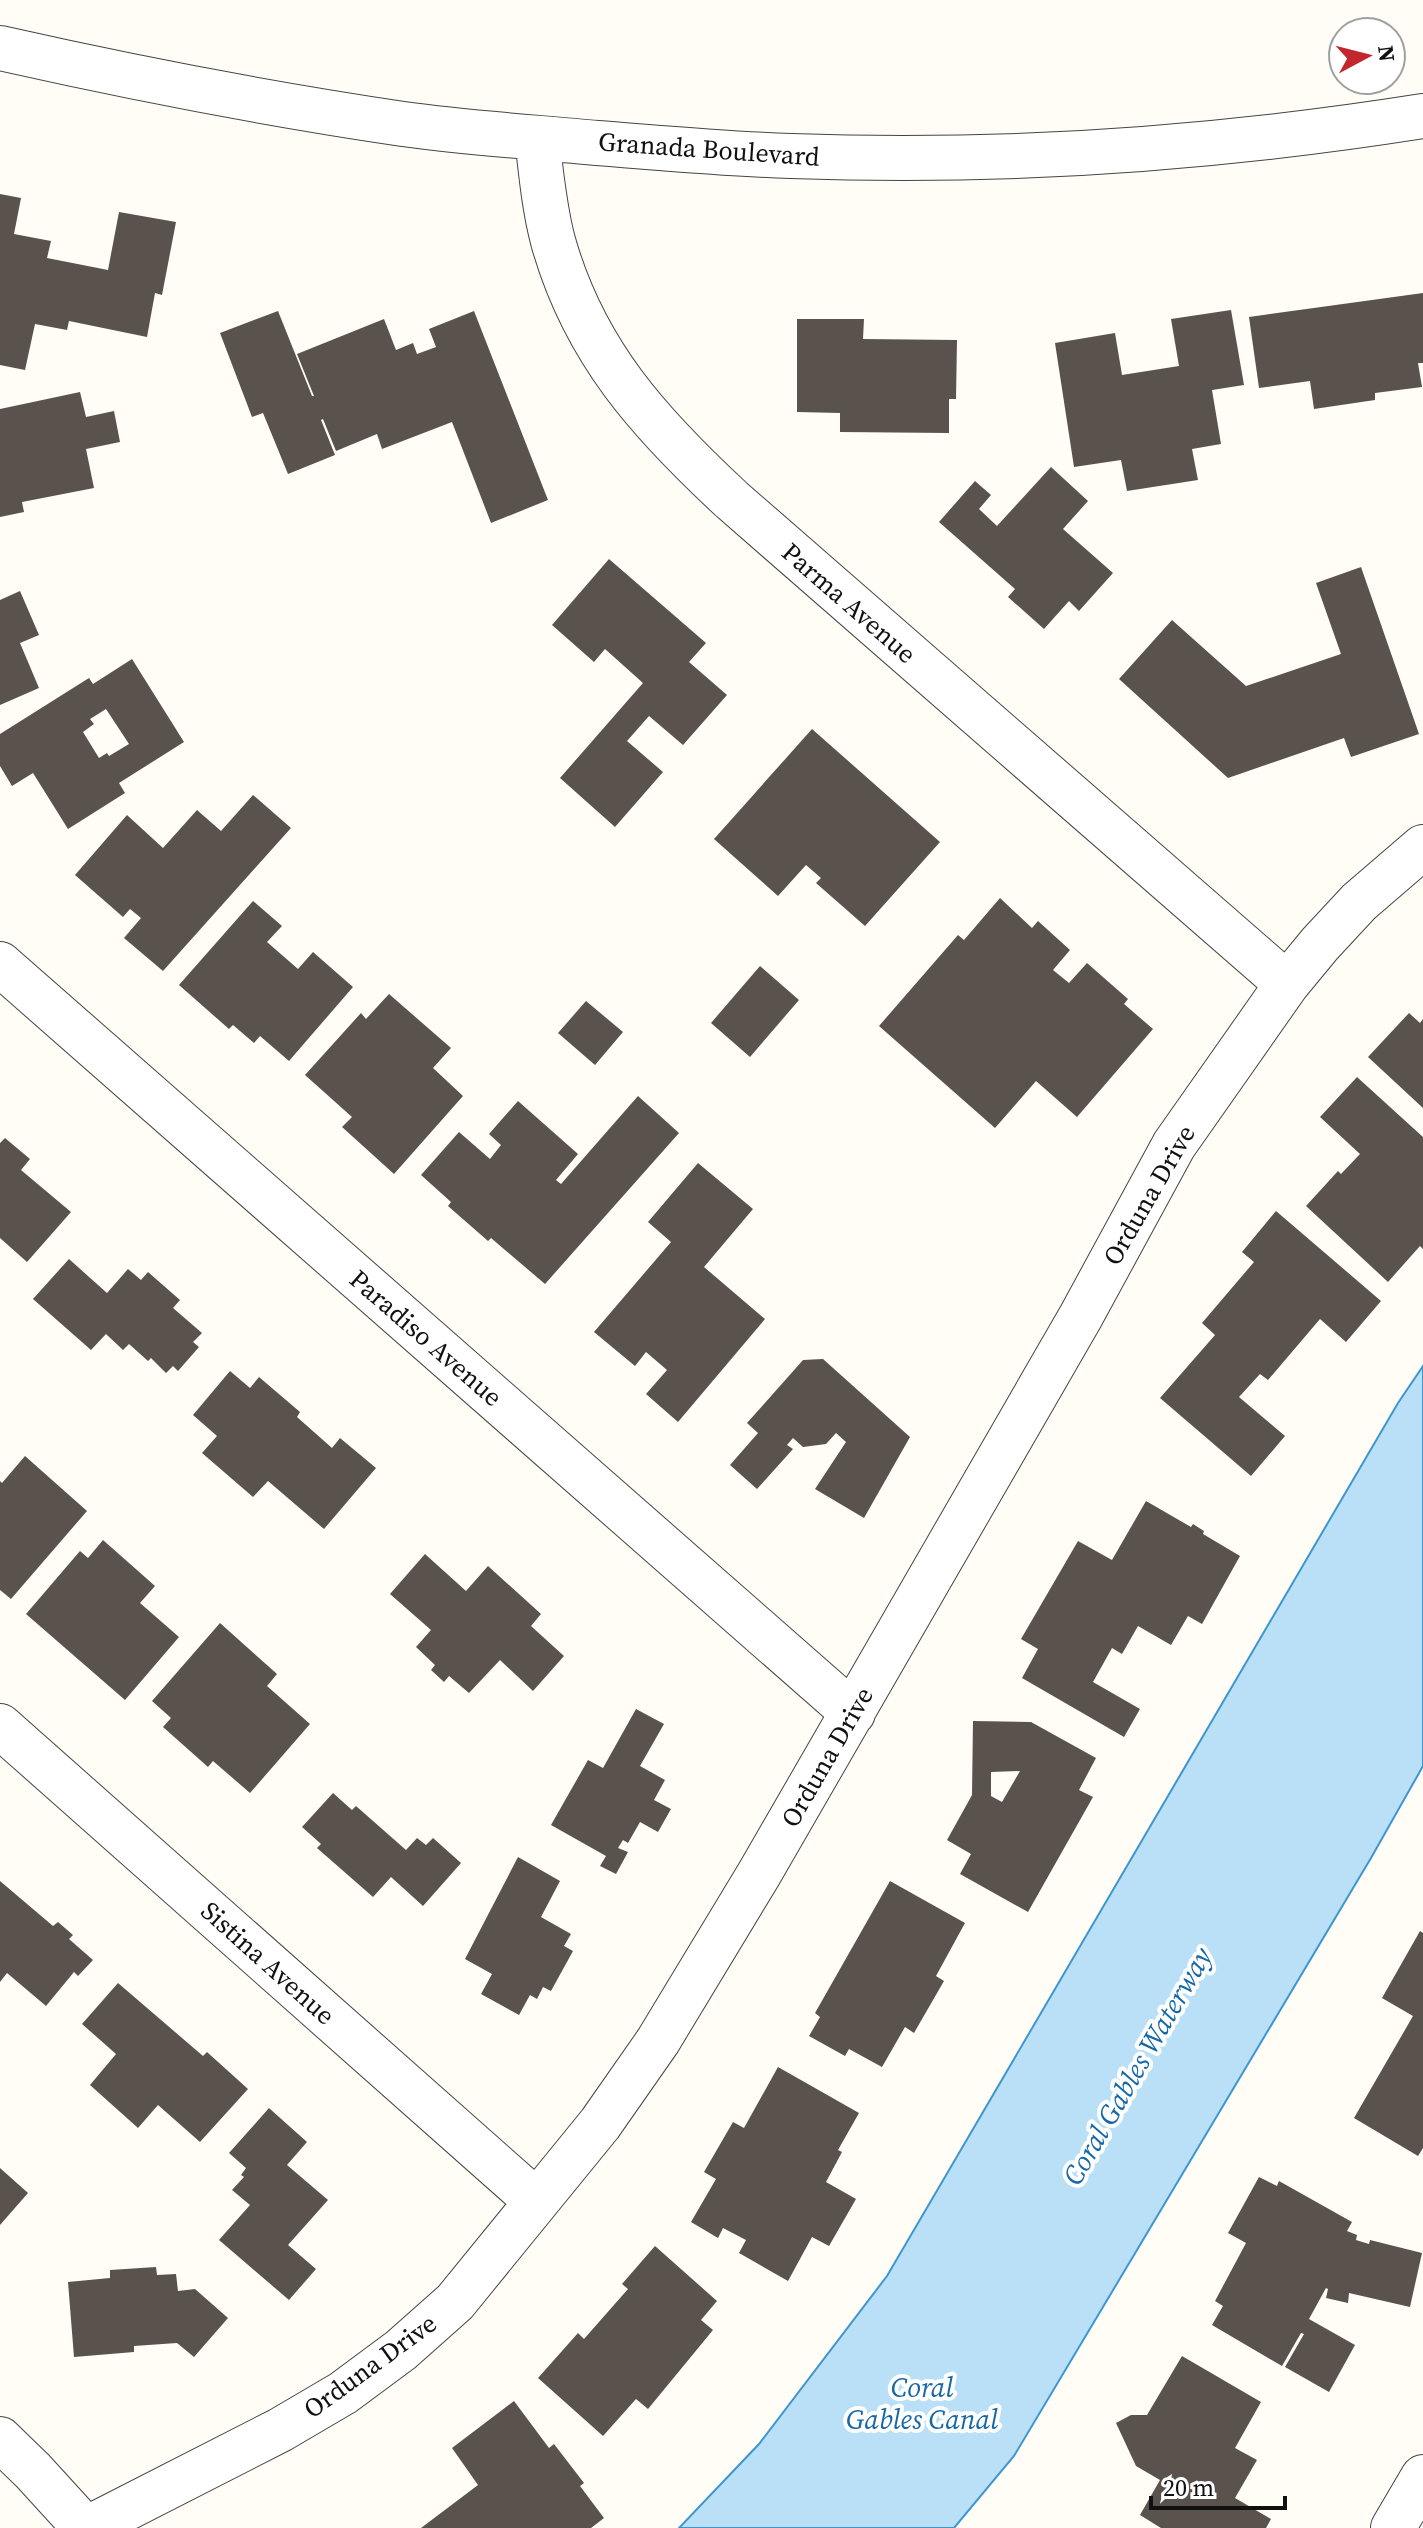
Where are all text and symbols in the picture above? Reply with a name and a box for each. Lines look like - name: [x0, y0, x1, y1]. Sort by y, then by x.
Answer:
- north arrow: [1327, 16, 1407, 96]
- text: N: [1371, 44, 1403, 63]
- street label: Granada Boulevard: [597, 123, 821, 175]
- street label: Parma Avenue: [774, 534, 924, 672]
- street label: Orduna Drive: [1094, 1118, 1204, 1272]
- street label: Paradiso Avenue: [342, 1261, 510, 1415]
- street label: Orduna Drive: [772, 1680, 882, 1834]
- street label: Sistina Avenue: [193, 1893, 343, 2033]
- water label: Coral Gables Waterway: [1053, 1940, 1221, 2192]
- street label: Orduna Drive: [296, 2305, 444, 2427]
- water label: Coral Gables Canal: [846, 2368, 998, 2438]
- scale bar: [1151, 2460, 1285, 2510]
- text: 20 m: [1163, 2471, 1214, 2504]

